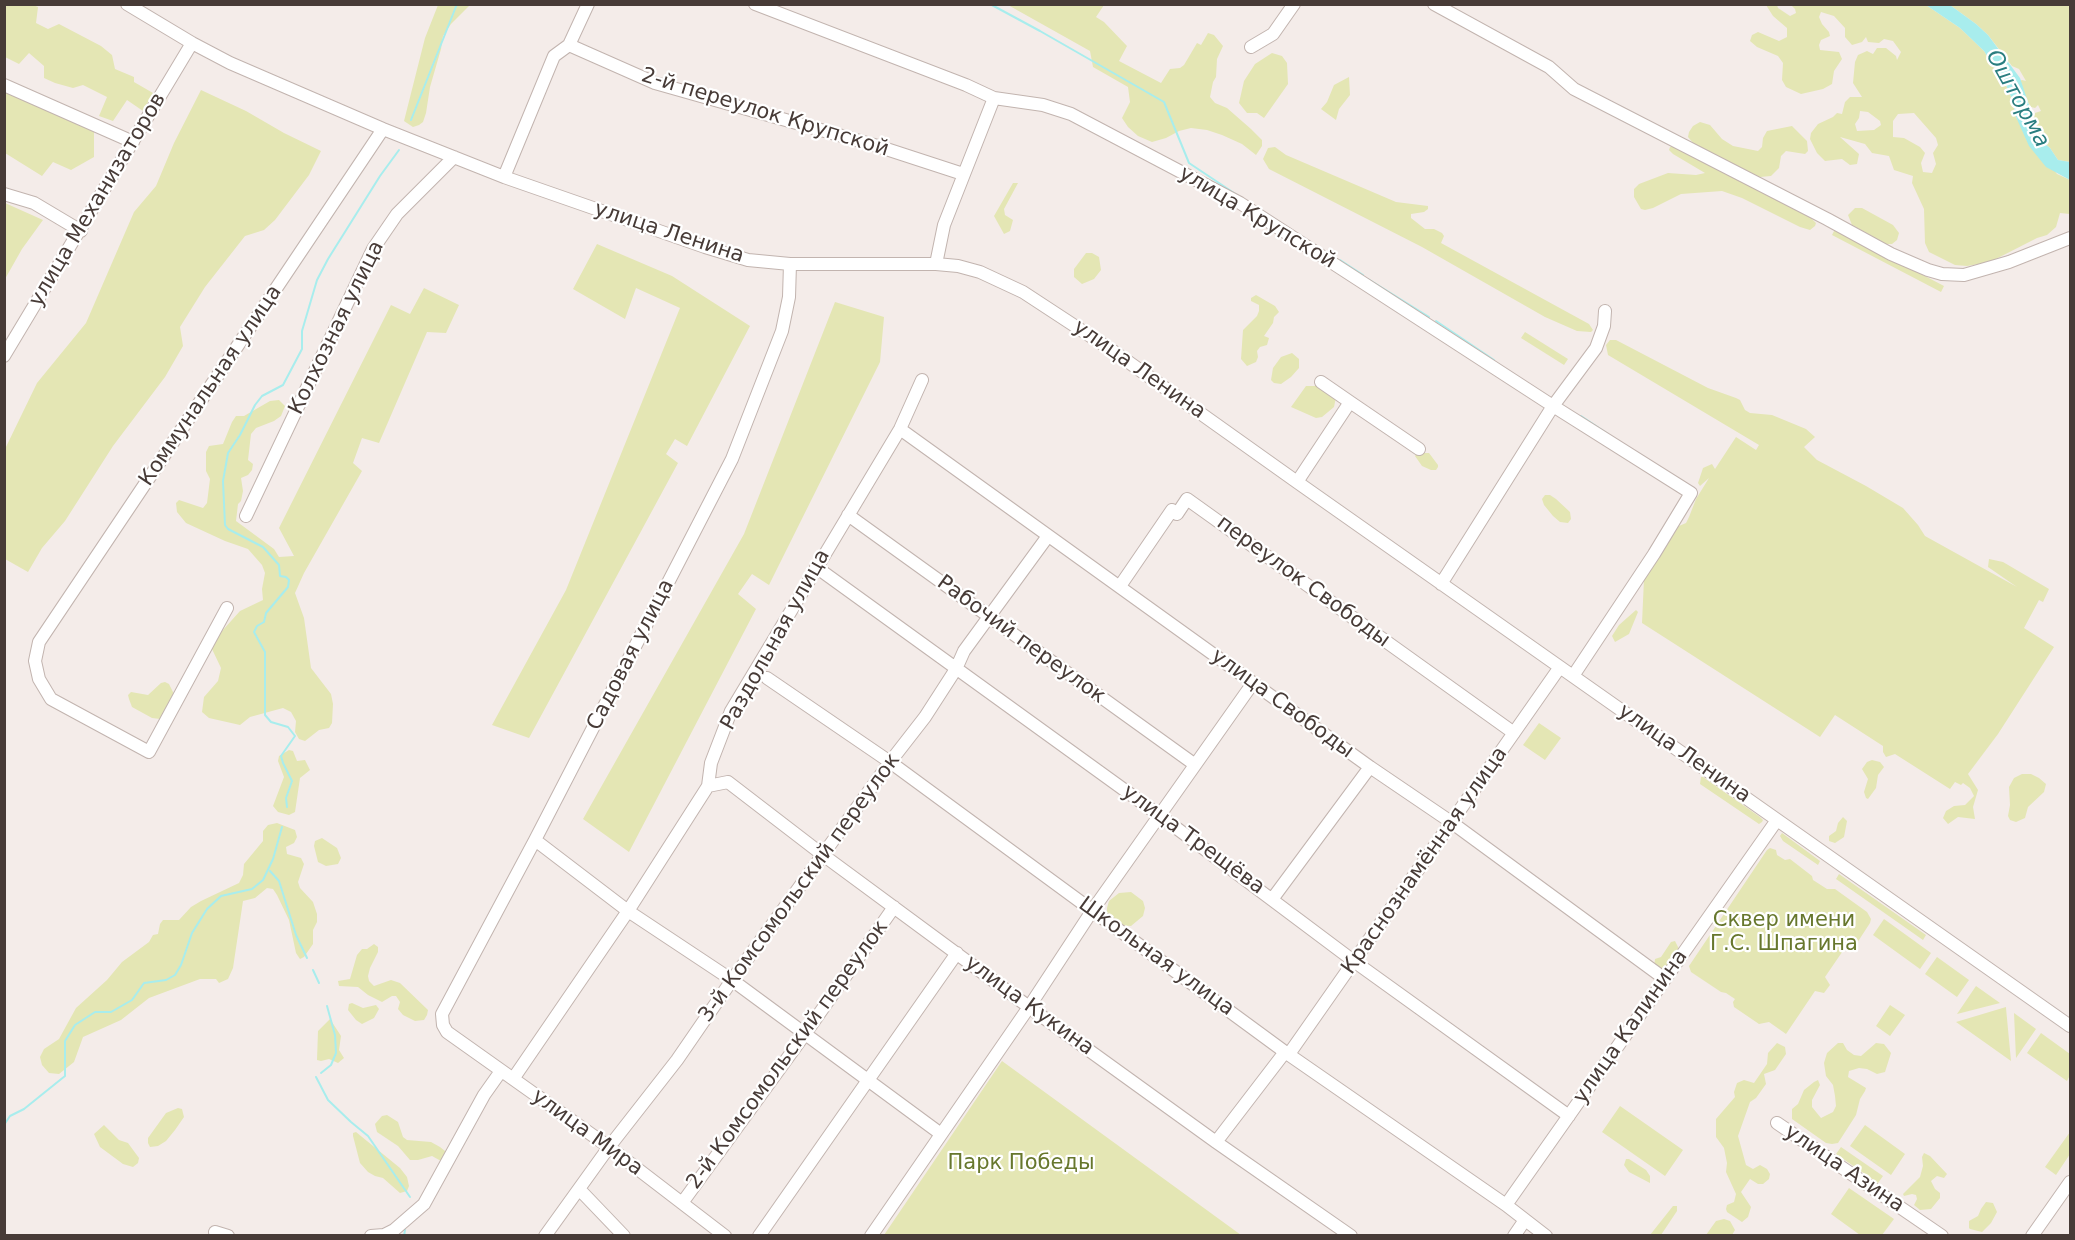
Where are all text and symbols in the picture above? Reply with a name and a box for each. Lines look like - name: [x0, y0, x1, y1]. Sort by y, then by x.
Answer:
- water label: Ошторма: [1979, 45, 2055, 153]
- street label: 2-й переулок Крупской: [638, 63, 892, 163]
- street label: улица Механизаторов: [24, 89, 172, 311]
- street label: улица Крупской: [1174, 161, 1340, 275]
- street label: улица Ленина: [591, 197, 747, 269]
- street label: Колхозная улица: [284, 237, 390, 419]
- street label: Коммунальная улица: [134, 281, 288, 491]
- street label: улица Ленина: [1068, 315, 1210, 425]
- street label: переулок Свободы: [1212, 511, 1394, 653]
- street label: Раздольная улица: [716, 545, 836, 735]
- street label: Рабочий переулок: [932, 570, 1110, 710]
- street label: Садовая улица: [582, 575, 680, 735]
- street label: улица Свободы: [1206, 644, 1358, 764]
- street label: улица Ленина: [1613, 699, 1755, 809]
- street label: Краснознамённая улица: [1337, 742, 1513, 980]
- street label: 3-й Комсомольский переулок: [694, 749, 906, 1027]
- street label: улица Трещёва: [1117, 780, 1269, 900]
- street label: Школьная улица: [1073, 892, 1239, 1022]
- park label: Сквер имени Г.С. Шпагина: [1710, 908, 1858, 958]
- street label: 2-й Комсомольский переулок: [682, 916, 894, 1194]
- street label: улица Калинина: [1568, 945, 1694, 1109]
- street label: улица Кукина: [959, 951, 1099, 1061]
- street label: улица Мира: [526, 1084, 648, 1182]
- street label: улица Азина: [1779, 1120, 1909, 1218]
- park label: Парк Победы: [948, 1151, 1094, 1177]

